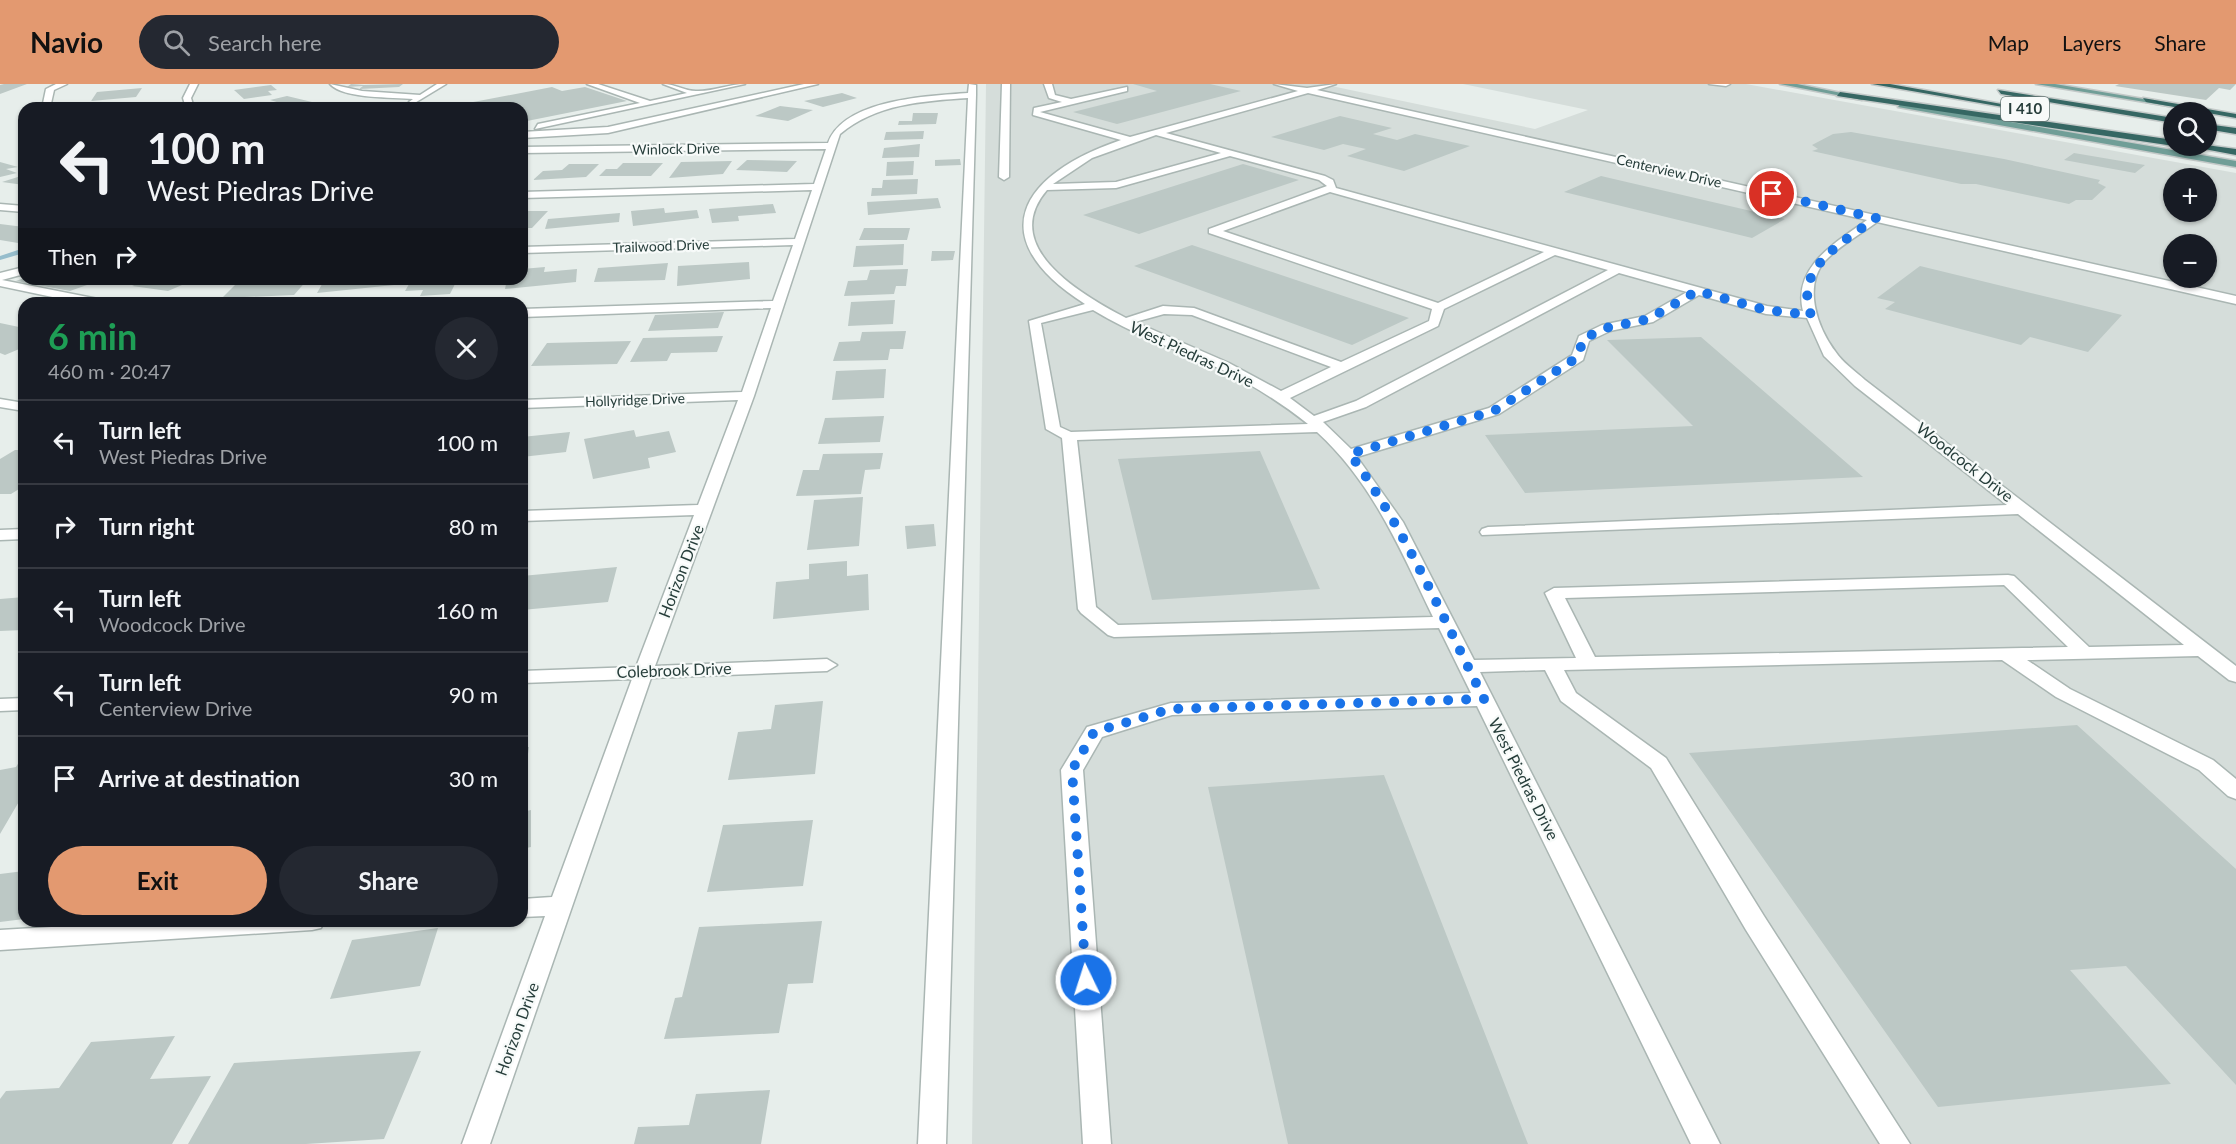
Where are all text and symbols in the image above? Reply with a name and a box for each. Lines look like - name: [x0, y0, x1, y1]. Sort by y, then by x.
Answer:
- search box: [139, 15, 559, 69]
- text: Navio: [30, 25, 103, 59]
- icon: search: [160, 26, 193, 59]
- text: Search here: [208, 29, 322, 56]
- text: Map: [1988, 30, 2029, 55]
- text: Layers: [2062, 30, 2121, 55]
- text: Share: [2154, 30, 2206, 55]
- road number: I 410: [2001, 97, 2049, 121]
- map controls: [2163, 102, 2217, 288]
- button: search: [2163, 102, 2217, 156]
- text: 100 m: [147, 123, 265, 173]
- icon: left: [48, 126, 126, 204]
- street label: Winlock Drive: [632, 139, 720, 158]
- street label: Centerview Drive: [1615, 150, 1723, 191]
- pin: [1746, 168, 1797, 219]
- button: +: [2163, 168, 2217, 222]
- text: West Piedras Drive: [147, 174, 374, 207]
- icon: arrive: [1755, 177, 1788, 210]
- button: −: [2163, 234, 2217, 288]
- street label: Trailwood Drive: [612, 235, 710, 256]
- icon: right: [109, 240, 142, 273]
- text: Then: [48, 243, 97, 270]
- text: 6 min: [48, 314, 137, 358]
- button: close: [435, 317, 498, 380]
- street label: West Piedras Drive: [1127, 317, 1257, 391]
- text: 460 m · 20:47: [48, 359, 171, 383]
- street label: Hollyridge Drive: [585, 389, 685, 410]
- text: Turn left: [99, 417, 181, 444]
- street label: Woodcock Drive: [1913, 418, 2017, 505]
- icon: left: [48, 426, 81, 459]
- text: 100 m: [436, 429, 498, 456]
- text: West Piedras Drive: [99, 444, 267, 468]
- icon: right: [48, 510, 81, 543]
- text: Turn right: [99, 513, 194, 540]
- text: 80 m: [449, 513, 498, 540]
- street label: Horizon Drive: [654, 522, 707, 620]
- text: Turn left: [99, 585, 181, 612]
- icon: left: [48, 594, 81, 627]
- text: 160 m: [436, 597, 498, 624]
- text: Woodcock Drive: [99, 612, 246, 636]
- street label: Colebrook Drive: [616, 658, 732, 681]
- text: Turn left: [99, 669, 181, 696]
- icon: left: [48, 678, 81, 711]
- text: 90 m: [449, 681, 498, 708]
- text: Centerview Drive: [99, 696, 252, 720]
- street label: West Piedras Drive: [1485, 715, 1563, 843]
- icon: arrive: [48, 762, 81, 795]
- text: Arrive at destination: [99, 765, 300, 792]
- text: 30 m: [449, 765, 498, 792]
- button: Exit: [48, 846, 267, 915]
- button: Share: [279, 846, 498, 915]
- position arrow: [1054, 948, 1118, 1012]
- street label: Horizon Drive: [491, 980, 542, 1078]

